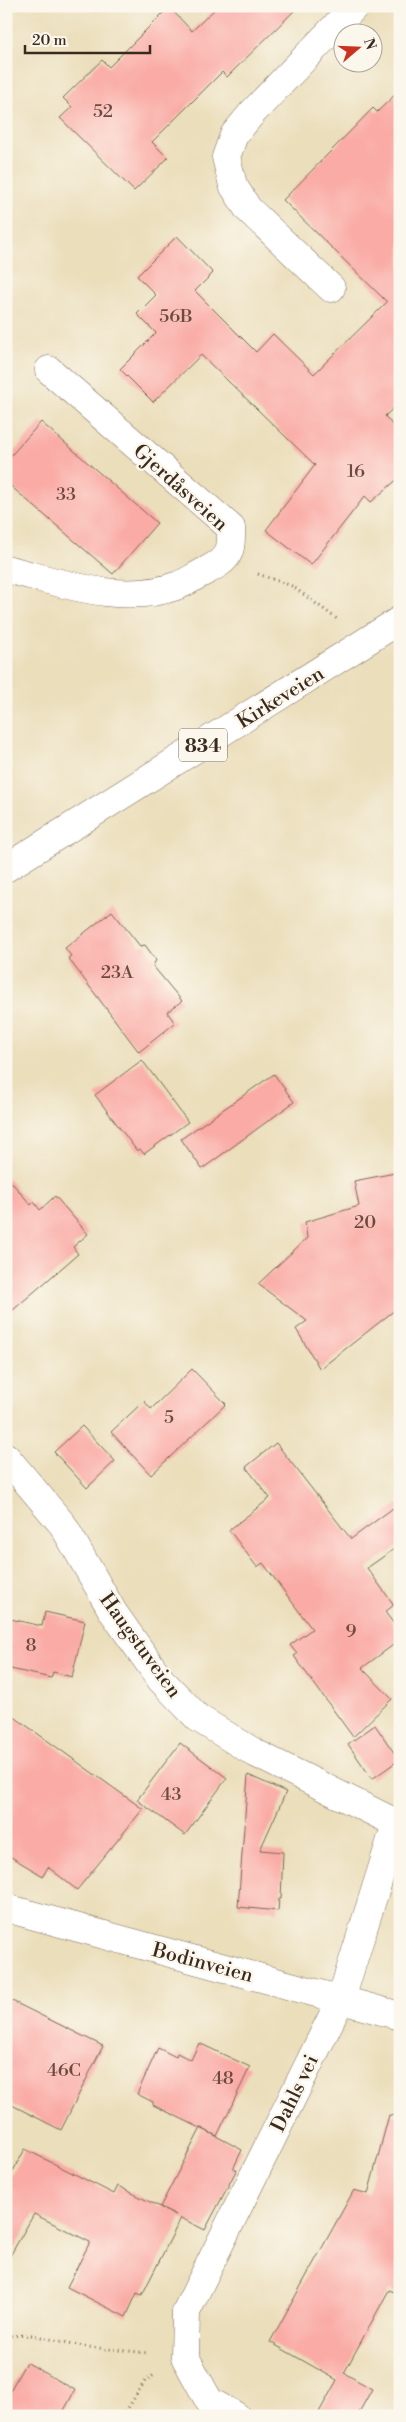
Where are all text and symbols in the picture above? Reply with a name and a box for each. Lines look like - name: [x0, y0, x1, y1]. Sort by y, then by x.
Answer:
- scale bar: [25, 22, 150, 54]
- north arrow: [334, 22, 384, 72]
- text: 20 m: [32, 31, 67, 50]
- text: N: [359, 36, 380, 52]
- house number: 52: [93, 100, 113, 123]
- house number: 56B: [159, 305, 193, 328]
- street label: Gjerdåsveien: [127, 439, 233, 537]
- house number: 16: [347, 460, 365, 483]
- house number: 33: [56, 483, 76, 506]
- street label: Kirkeveien: [233, 662, 329, 735]
- road number: 834: [179, 728, 227, 762]
- house number: 23A: [101, 961, 134, 984]
- house number: 20: [354, 1211, 376, 1234]
- house number: 5: [164, 1406, 174, 1429]
- street label: Haugstuveien: [93, 1589, 186, 1703]
- house number: 9: [346, 1620, 357, 1643]
- house number: 8: [25, 1634, 37, 1657]
- house number: 43: [161, 1783, 181, 1806]
- street label: Bodinveien: [148, 1938, 256, 1989]
- street label: Dahls vei: [266, 2051, 325, 2136]
- house number: 46C: [47, 2059, 81, 2082]
- house number: 48: [212, 2067, 234, 2090]

